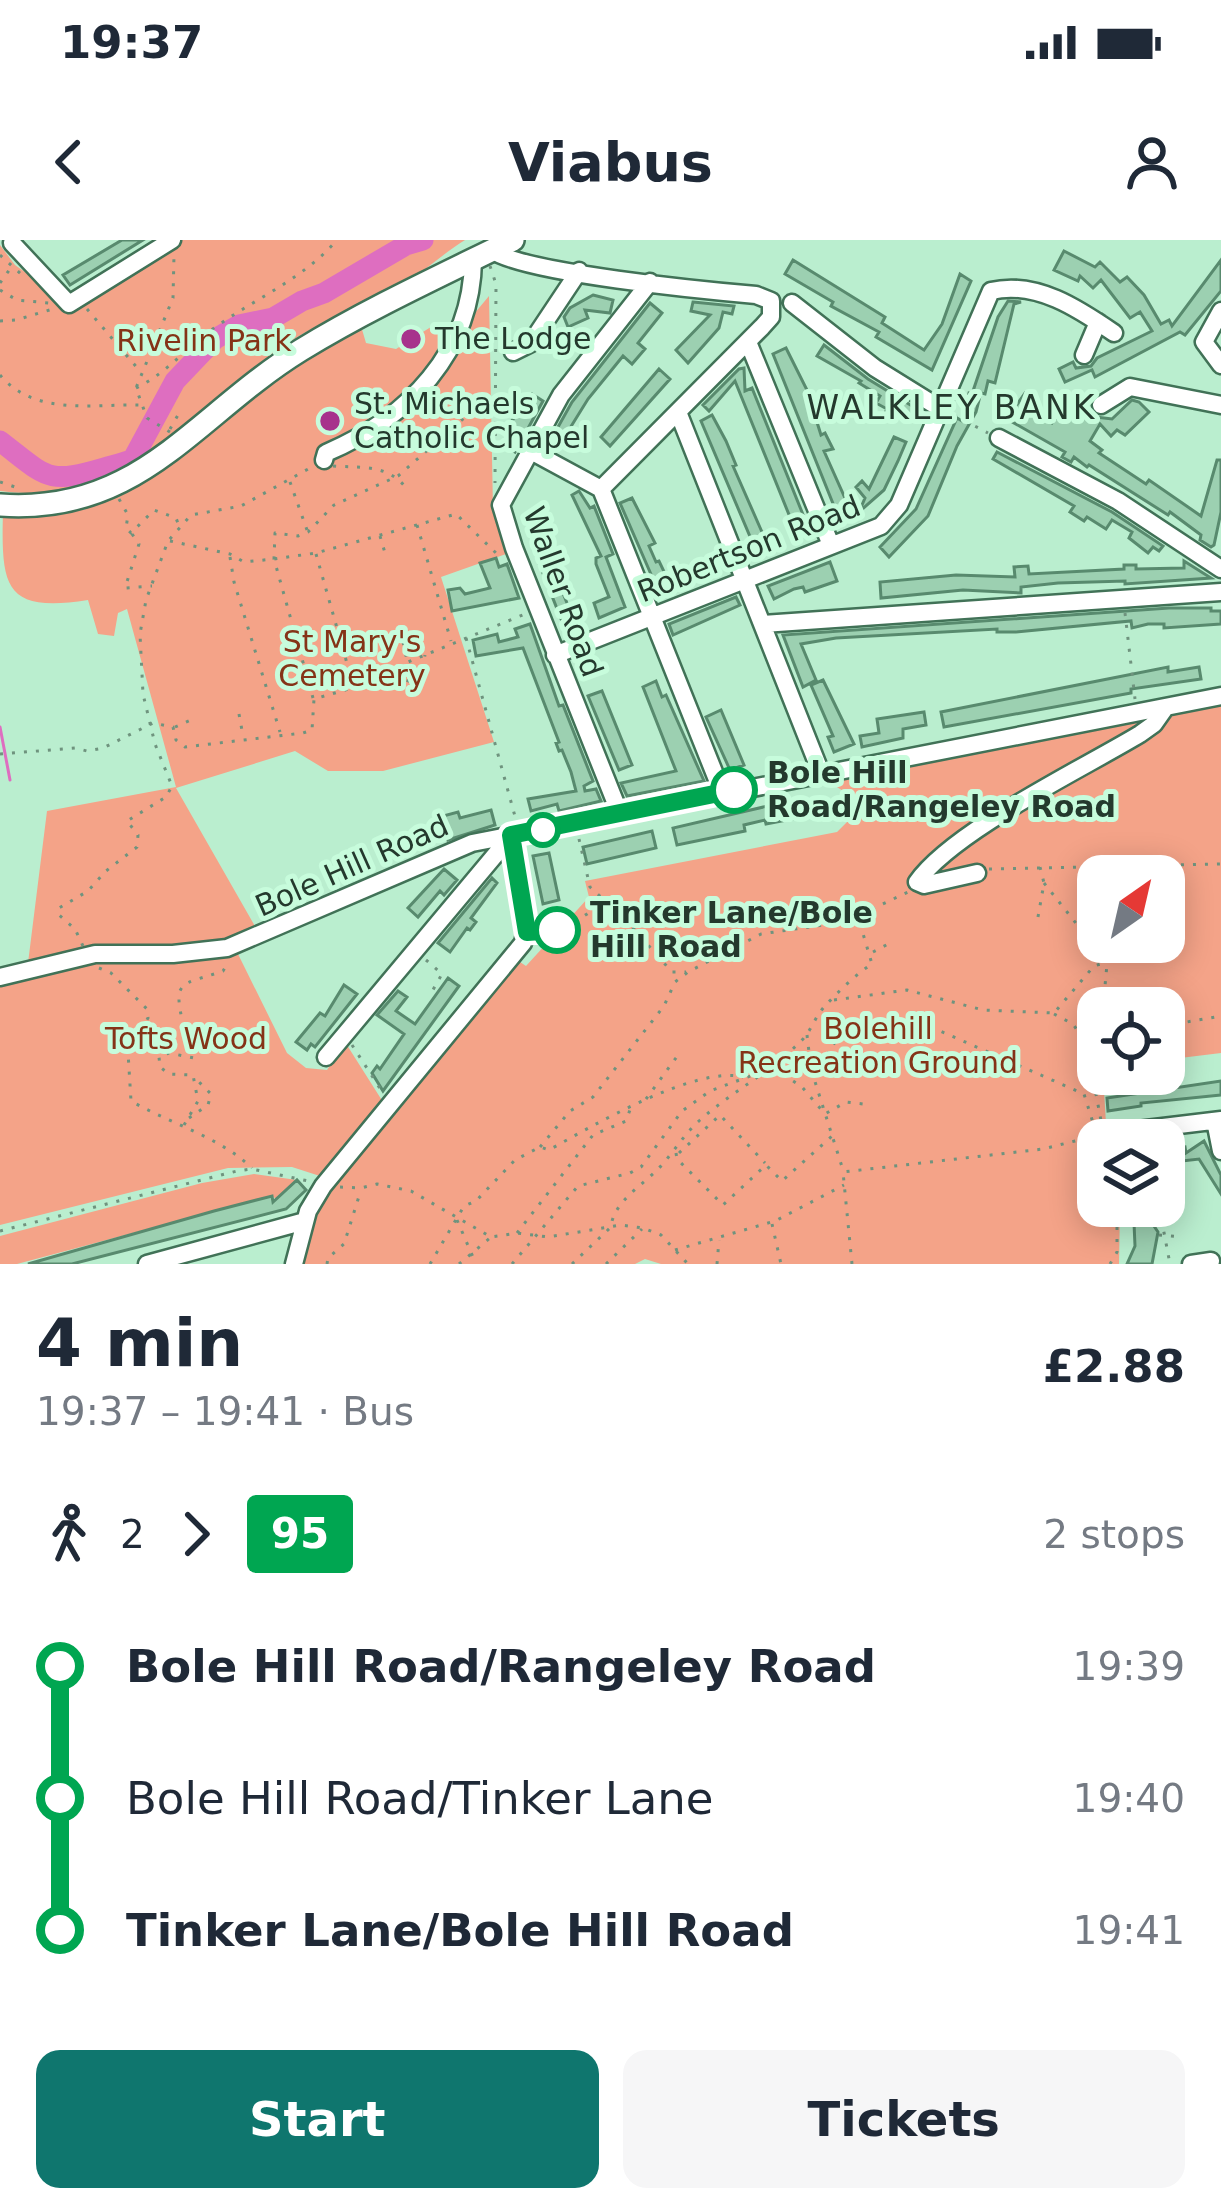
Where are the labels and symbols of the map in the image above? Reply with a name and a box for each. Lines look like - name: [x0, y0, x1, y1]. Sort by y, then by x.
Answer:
- place label: The Lodge: [434, 321, 591, 356]
- park label: Rivelin Park: [116, 323, 292, 358]
- marker: The Lodge: [398, 326, 424, 352]
- place label: St. Michaels Catholic Chapel: [354, 386, 589, 455]
- district label: WALKLEY BANK: [807, 388, 1097, 427]
- marker: St. Michaels Catholic Chapel: [317, 408, 343, 434]
- street label: Robertson Road: [632, 488, 865, 609]
- street label: Waller Road: [517, 502, 610, 682]
- park label: St Mary's Cemetery: [278, 624, 426, 693]
- place label: Bole Hill Road/Rangeley Road: [767, 755, 1116, 824]
- marker: Bole Hill Road/Rangeley Road: [712, 768, 756, 812]
- street label: Bole Hill Road: [250, 807, 454, 924]
- unlabelled marker: [527, 814, 559, 846]
- north arrow: [1077, 855, 1185, 963]
- place label: Tinker Lane/Bole Hill Road: [590, 895, 873, 964]
- marker: Tinker Lane/Bole Hill Road: [535, 908, 579, 952]
- park label: Bolehill Recreation Ground: [738, 1011, 1018, 1080]
- park label: Tofts Wood: [104, 1021, 267, 1056]

